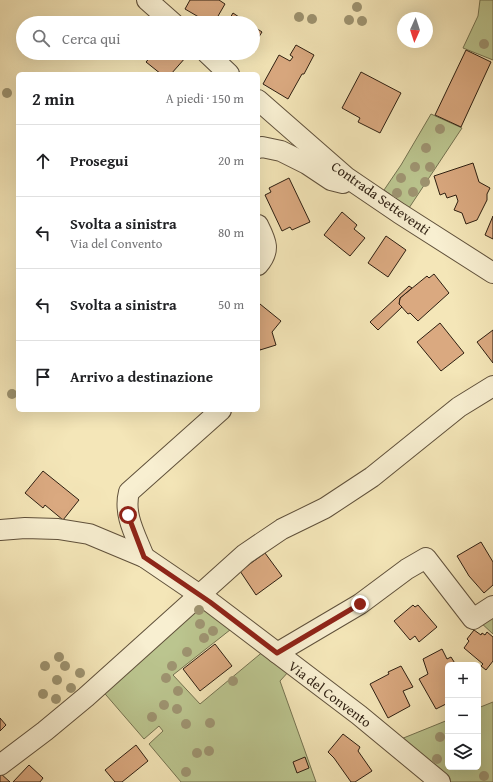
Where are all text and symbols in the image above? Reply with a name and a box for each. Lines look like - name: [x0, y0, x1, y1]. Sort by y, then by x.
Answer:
- north arrow: [397, 12, 433, 48]
- search box: [16, 16, 260, 60]
- icon: search: [30, 27, 52, 49]
- text: Cerca qui: [62, 28, 120, 49]
- text: 2 min: [32, 86, 74, 111]
- text: A piedi · 150 m: [166, 89, 244, 108]
- icon: ahead: [32, 150, 54, 172]
- text: Prosegui: [70, 150, 128, 171]
- text: 20 m: [218, 151, 244, 170]
- street label: Contrada Setteventi: [327, 156, 435, 240]
- text: Svolta a sinistra: [70, 213, 177, 234]
- icon: left: [32, 222, 54, 244]
- text: 80 m: [218, 223, 244, 242]
- text: Via del Convento: [70, 234, 163, 253]
- icon: left: [32, 294, 54, 316]
- text: Svolta a sinistra: [70, 294, 177, 315]
- text: 50 m: [218, 295, 244, 314]
- icon: arrive: [32, 366, 54, 388]
- text: Arrivo a destinazione: [70, 366, 213, 387]
- route start: [119, 506, 137, 524]
- route end: [351, 595, 369, 613]
- street label: Via del Convento: [284, 656, 376, 732]
- map controls: [445, 662, 481, 770]
- button: +: [445, 662, 481, 698]
- button: −: [445, 698, 481, 734]
- button: layers: [445, 734, 481, 770]

